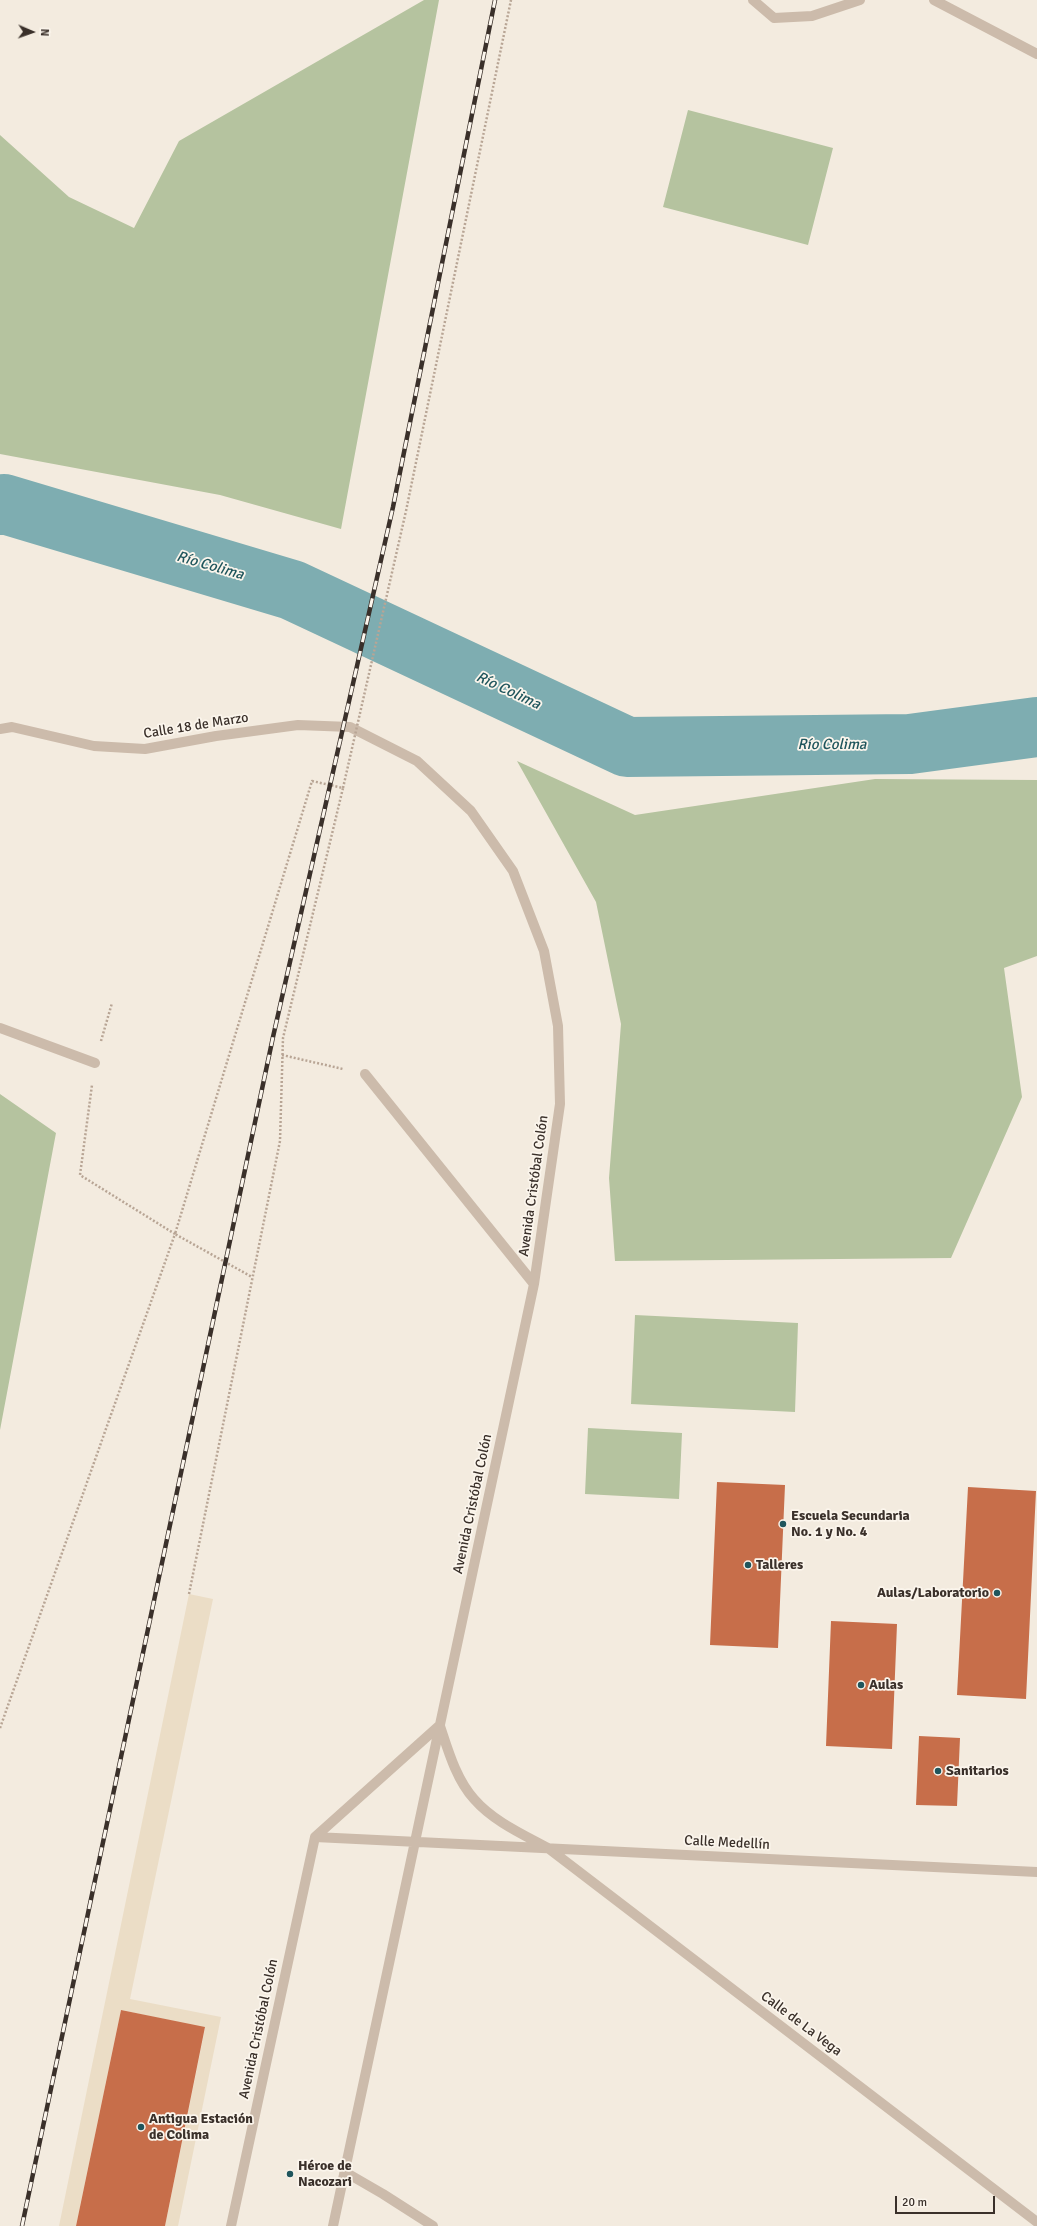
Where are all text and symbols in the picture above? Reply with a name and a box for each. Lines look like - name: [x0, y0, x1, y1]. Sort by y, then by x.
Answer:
- north arrow: [12, 12, 52, 52]
- text: N: [38, 28, 51, 36]
- water label: Río Colima: [174, 548, 246, 584]
- water label: Río Colima: [473, 668, 543, 714]
- street label: Calle 18 de Marzo: [142, 709, 250, 743]
- water label: Río Colima: [798, 736, 866, 754]
- street label: Avenida Cristóbal Colón: [516, 1114, 552, 1258]
- street label: Avenida Cristóbal Colón: [450, 1433, 496, 1575]
- place label: Escuela Secundaria No. 1 y No. 4: [791, 1508, 910, 1540]
- marker: Escuela Secundaria No. 1 y No. 4: [778, 1519, 788, 1529]
- place label: Talleres: [756, 1557, 803, 1573]
- marker: Talleres: [743, 1560, 753, 1570]
- place label: Aulas/Laboratorio: [877, 1585, 989, 1601]
- marker: Aulas/Laboratorio: [992, 1588, 1002, 1598]
- place label: Aulas: [869, 1677, 903, 1693]
- marker: Aulas: [856, 1680, 866, 1690]
- place label: Sanitarios: [946, 1763, 1009, 1779]
- marker: Sanitarios: [933, 1766, 943, 1776]
- street label: Calle Medellín: [684, 1832, 770, 1854]
- street label: Avenida Cristóbal Colón: [236, 1958, 282, 2100]
- street label: Calle de La Vega: [757, 1988, 845, 2060]
- place label: Antigua Estación de Colima: [149, 2111, 253, 2144]
- marker: Antigua Estación de Colima: [136, 2122, 146, 2132]
- place label: Héroe de Nacozari: [298, 2158, 352, 2190]
- marker: Héroe de Nacozari: [285, 2169, 295, 2179]
- scale bar: [897, 2188, 997, 2214]
- text: 20 m: [902, 2195, 927, 2210]

